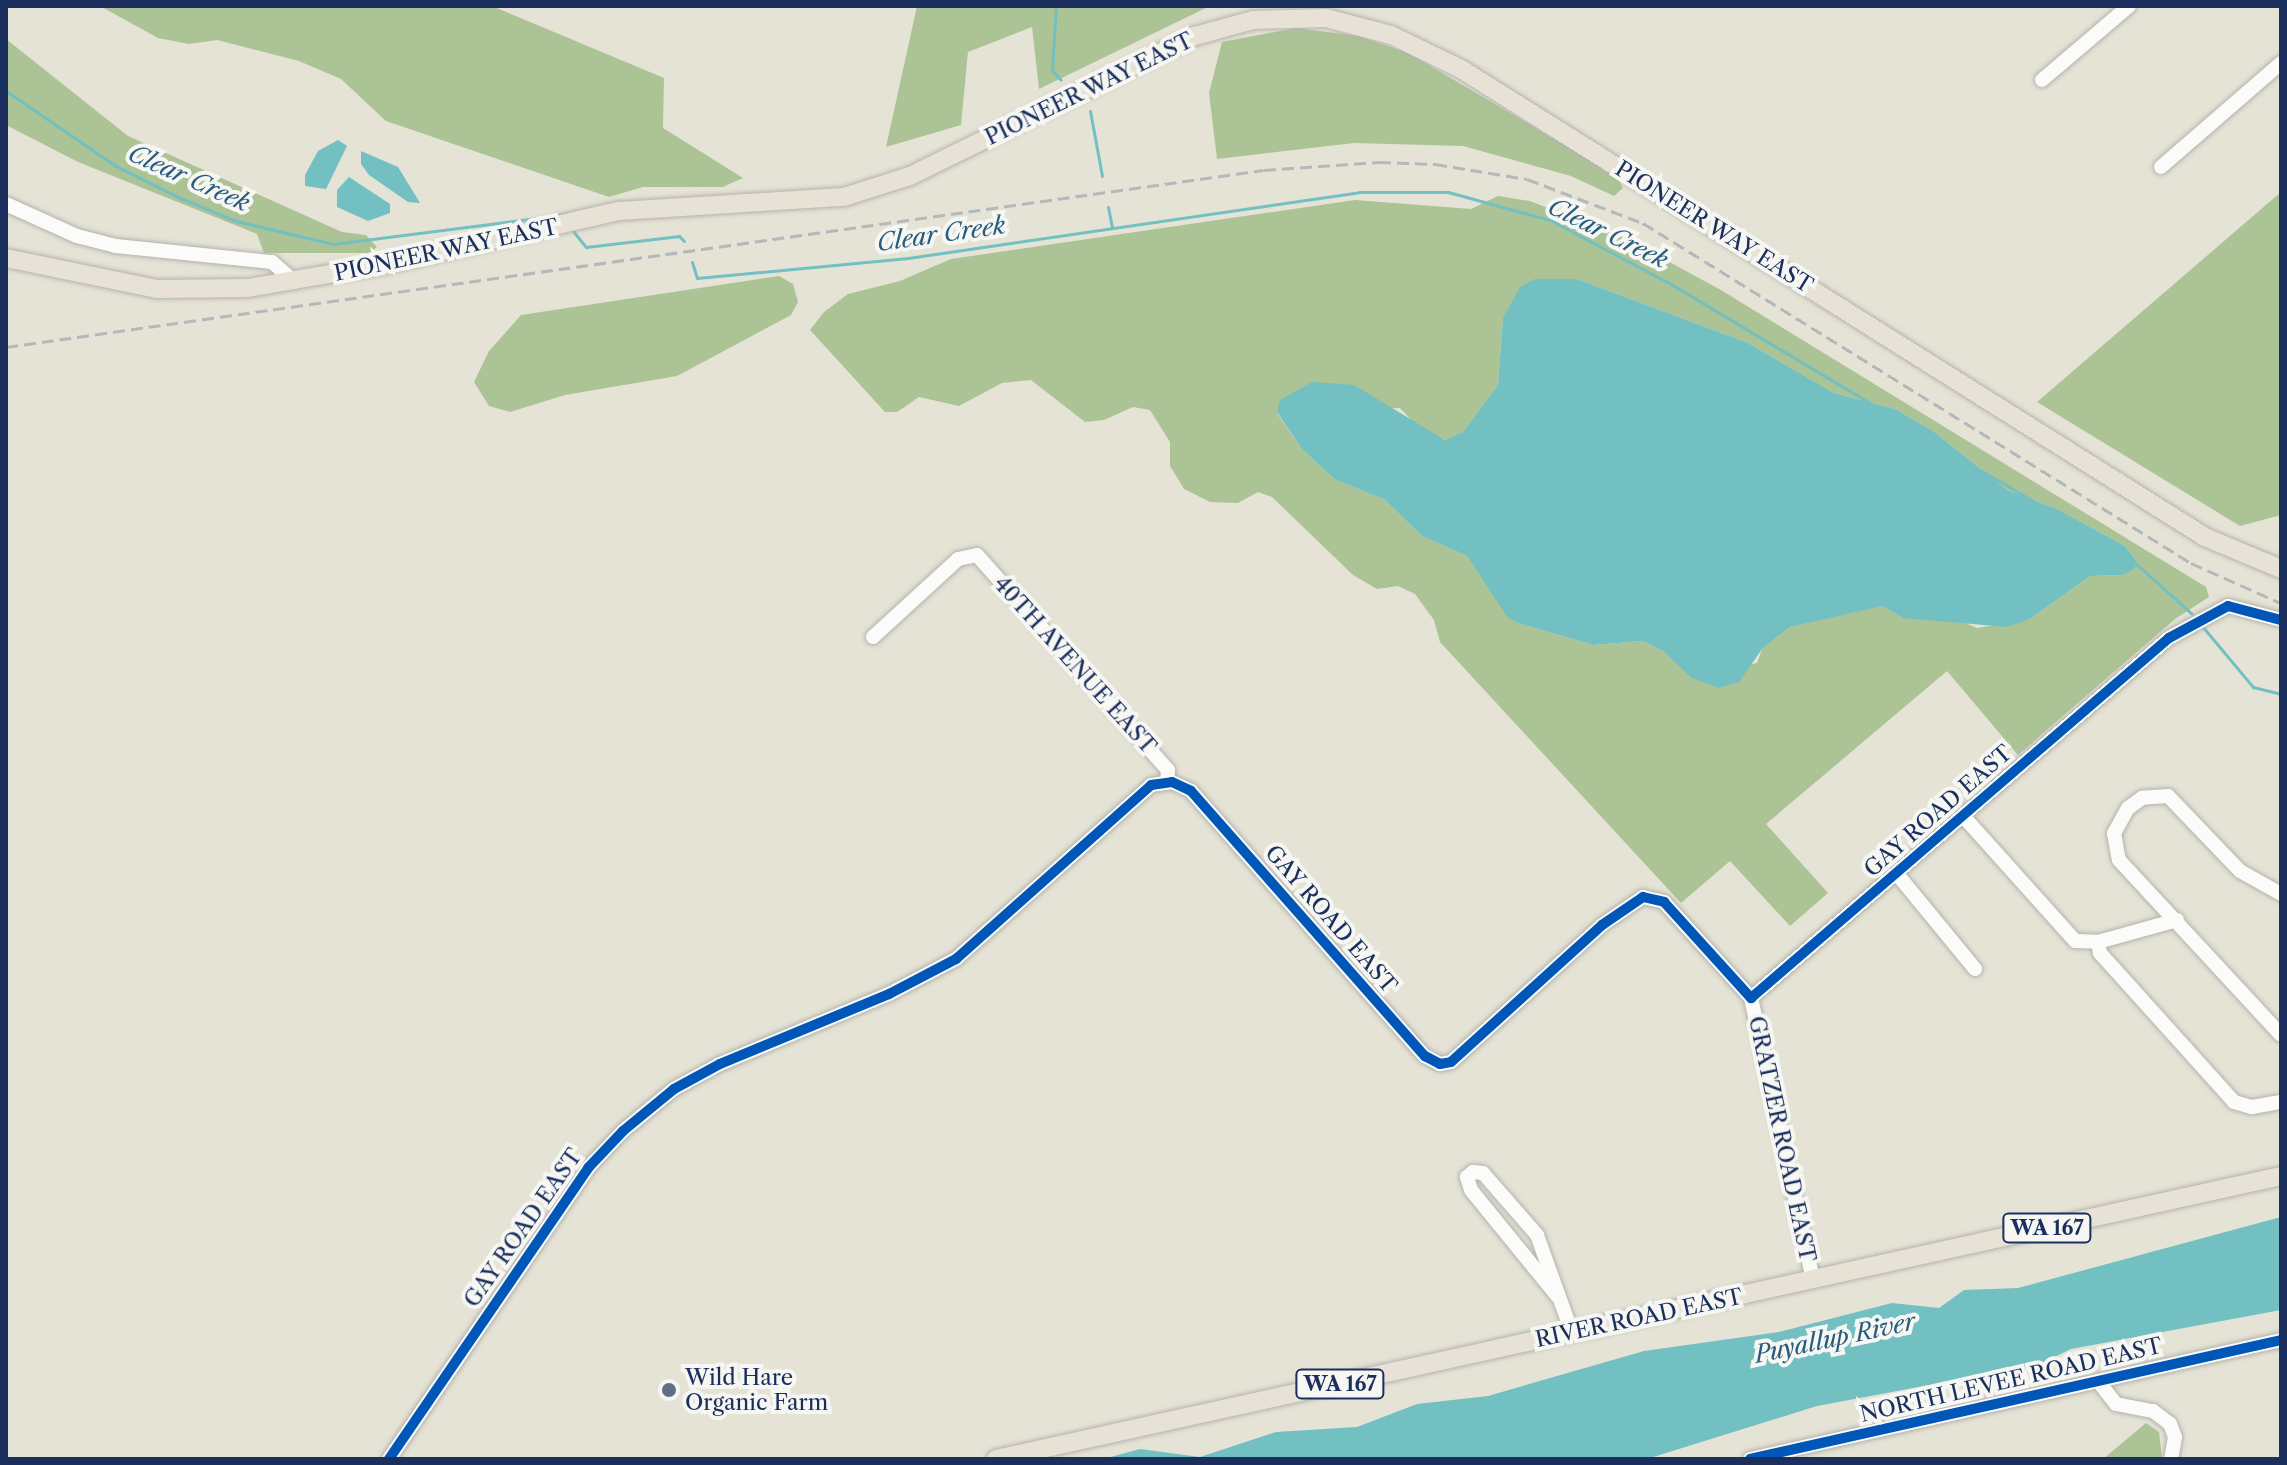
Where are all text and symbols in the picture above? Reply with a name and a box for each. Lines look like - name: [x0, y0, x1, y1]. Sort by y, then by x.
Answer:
- street label: PIONEER WAY EAST: [980, 27, 1198, 151]
- water label: Clear Creek: [124, 138, 254, 218]
- street label: PIONEER WAY EAST: [1609, 155, 1819, 299]
- water label: Clear Creek: [1543, 192, 1673, 274]
- water label: Clear Creek: [875, 211, 1007, 257]
- street label: PIONEER WAY EAST: [331, 213, 561, 287]
- street label: 40TH AVENUE EAST: [988, 570, 1162, 760]
- street label: GAY ROAD EAST: [1858, 739, 2018, 883]
- street label: GAY ROAD EAST: [1259, 839, 1403, 999]
- street label: GRATZER ROAD EAST: [1743, 1013, 1821, 1265]
- street label: GAY ROAD EAST: [458, 1143, 588, 1313]
- road number: WA 167: [2001, 1212, 2093, 1244]
- street label: RIVER ROAD EAST: [1533, 1283, 1745, 1353]
- water label: Puyallup River: [1752, 1307, 1918, 1369]
- street label: NORTH LEVEE ROAD EAST: [1857, 1332, 2165, 1428]
- place label: Wild Hare Organic Farm: [685, 1364, 828, 1416]
- road number: WA 167: [1294, 1368, 1386, 1400]
- marker: Wild Hare Organic Farm: [660, 1381, 678, 1399]

